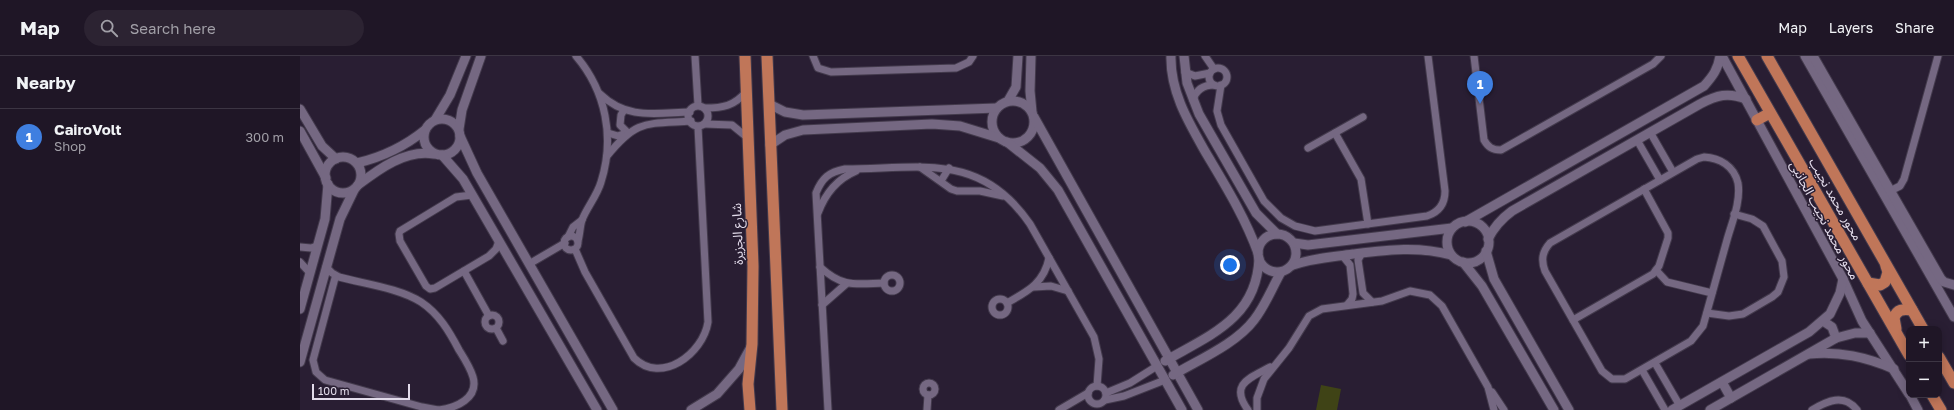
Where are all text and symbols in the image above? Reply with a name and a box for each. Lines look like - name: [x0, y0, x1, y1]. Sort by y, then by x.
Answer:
- search box: [84, 10, 364, 46]
- text: Map: [20, 16, 60, 39]
- icon: search: [98, 17, 120, 39]
- text: Search here: [130, 19, 216, 37]
- text: Map: [1778, 19, 1807, 36]
- text: Layers: [1829, 19, 1873, 36]
- text: Share: [1895, 19, 1934, 36]
- pin: 1: [1467, 71, 1493, 104]
- text: Nearby: [16, 72, 76, 93]
- text: CairoVolt: [54, 120, 122, 138]
- text: 1: [26, 129, 32, 145]
- text: 300 m: [246, 129, 284, 145]
- text: Shop: [54, 138, 86, 154]
- street label: محور محمد نجيب: [1806, 155, 1866, 244]
- street label: محور محمد نجيب الجانبى: [1786, 158, 1863, 283]
- street label: شارع الجزيرة: [728, 203, 749, 265]
- your location: [1220, 255, 1240, 275]
- map controls: [1906, 326, 1942, 398]
- button: +: [1906, 326, 1942, 362]
- button: −: [1906, 362, 1942, 398]
- scale bar: [312, 382, 410, 401]
- text: 100 m: [318, 384, 349, 397]

